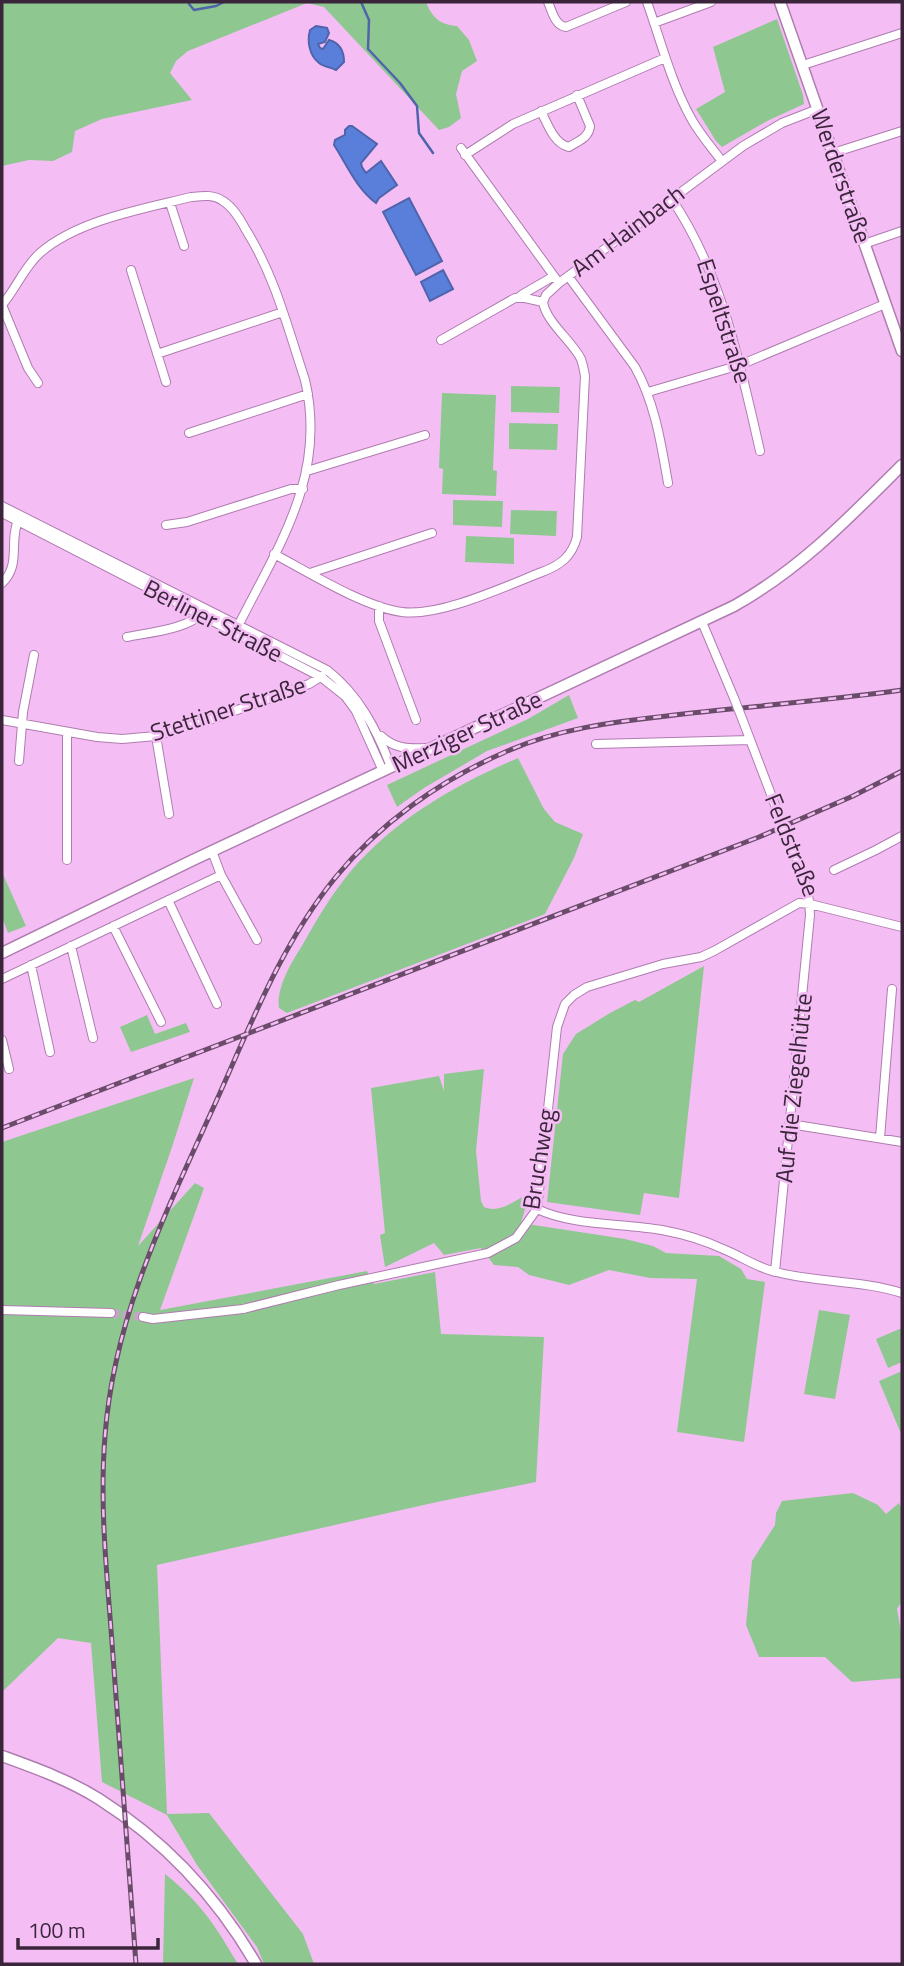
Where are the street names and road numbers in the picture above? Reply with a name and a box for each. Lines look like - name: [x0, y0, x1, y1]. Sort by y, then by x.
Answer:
- street label: Werderstraße: [802, 104, 882, 248]
- street label: Am Hainbach: [563, 175, 692, 285]
- street label: Espeltstraße: [688, 254, 762, 388]
- street label: Berliner Straße: [138, 570, 289, 671]
- street label: Stettiner Straße: [145, 666, 310, 750]
- street label: Merziger Straße: [386, 681, 548, 782]
- street label: Feldstraße: [756, 788, 830, 902]
- street label: Auf die Ziegelhütte: [765, 991, 821, 1184]
- street label: Bruchweg: [512, 1106, 564, 1212]

